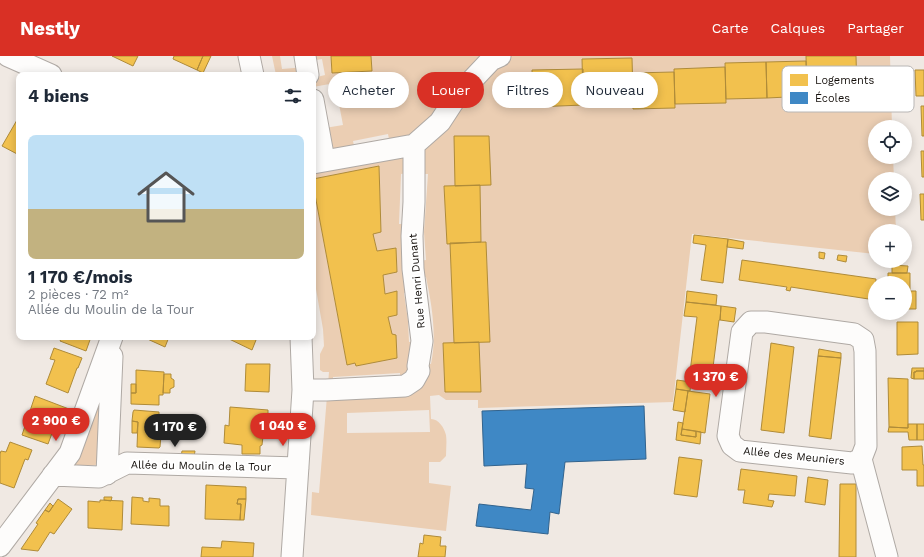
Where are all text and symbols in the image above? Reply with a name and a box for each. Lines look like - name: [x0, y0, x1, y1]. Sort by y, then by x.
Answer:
- text: Nestly: [20, 17, 80, 40]
- text: Carte: [712, 20, 749, 36]
- text: Calques: [771, 20, 825, 36]
- text: Partager: [847, 20, 904, 36]
- legend: [782, 66, 914, 112]
- chip: Acheter: [328, 72, 409, 108]
- chip: Louer: [417, 72, 484, 108]
- chip: Filtres: [492, 72, 563, 108]
- chip: Nouveau: [571, 72, 658, 108]
- text: Logements: [815, 74, 874, 87]
- icon: filters: [282, 85, 304, 107]
- text: 4 biens: [28, 86, 89, 106]
- text: Écoles: [815, 91, 850, 105]
- map controls: [868, 120, 912, 320]
- button: locate: [868, 120, 912, 164]
- icon: home: [130, 161, 202, 233]
- button: layers: [868, 172, 912, 216]
- button: +: [868, 224, 912, 268]
- street label: Rue Henri Dunant: [406, 232, 428, 329]
- text: 1 170 €/mois: [28, 267, 133, 287]
- button: −: [868, 276, 912, 320]
- text: 2 pièces · 72 m²: [28, 287, 128, 302]
- text: Allée du Moulin de la Tour: [28, 302, 194, 317]
- pin: 1 370 €: [679, 364, 753, 398]
- text: 1 370 €: [693, 369, 739, 384]
- pin: 2 900 €: [19, 408, 93, 442]
- text: 2 900 €: [31, 413, 81, 428]
- pin: 1 040 €: [246, 413, 320, 447]
- pin: 1 170 €: [138, 414, 212, 448]
- text: 1 040 €: [259, 418, 307, 433]
- text: 1 170 €: [153, 419, 197, 434]
- street label: Allée des Meuniers: [743, 444, 846, 468]
- street label: Allée du Moulin de la Tour: [131, 458, 272, 474]

